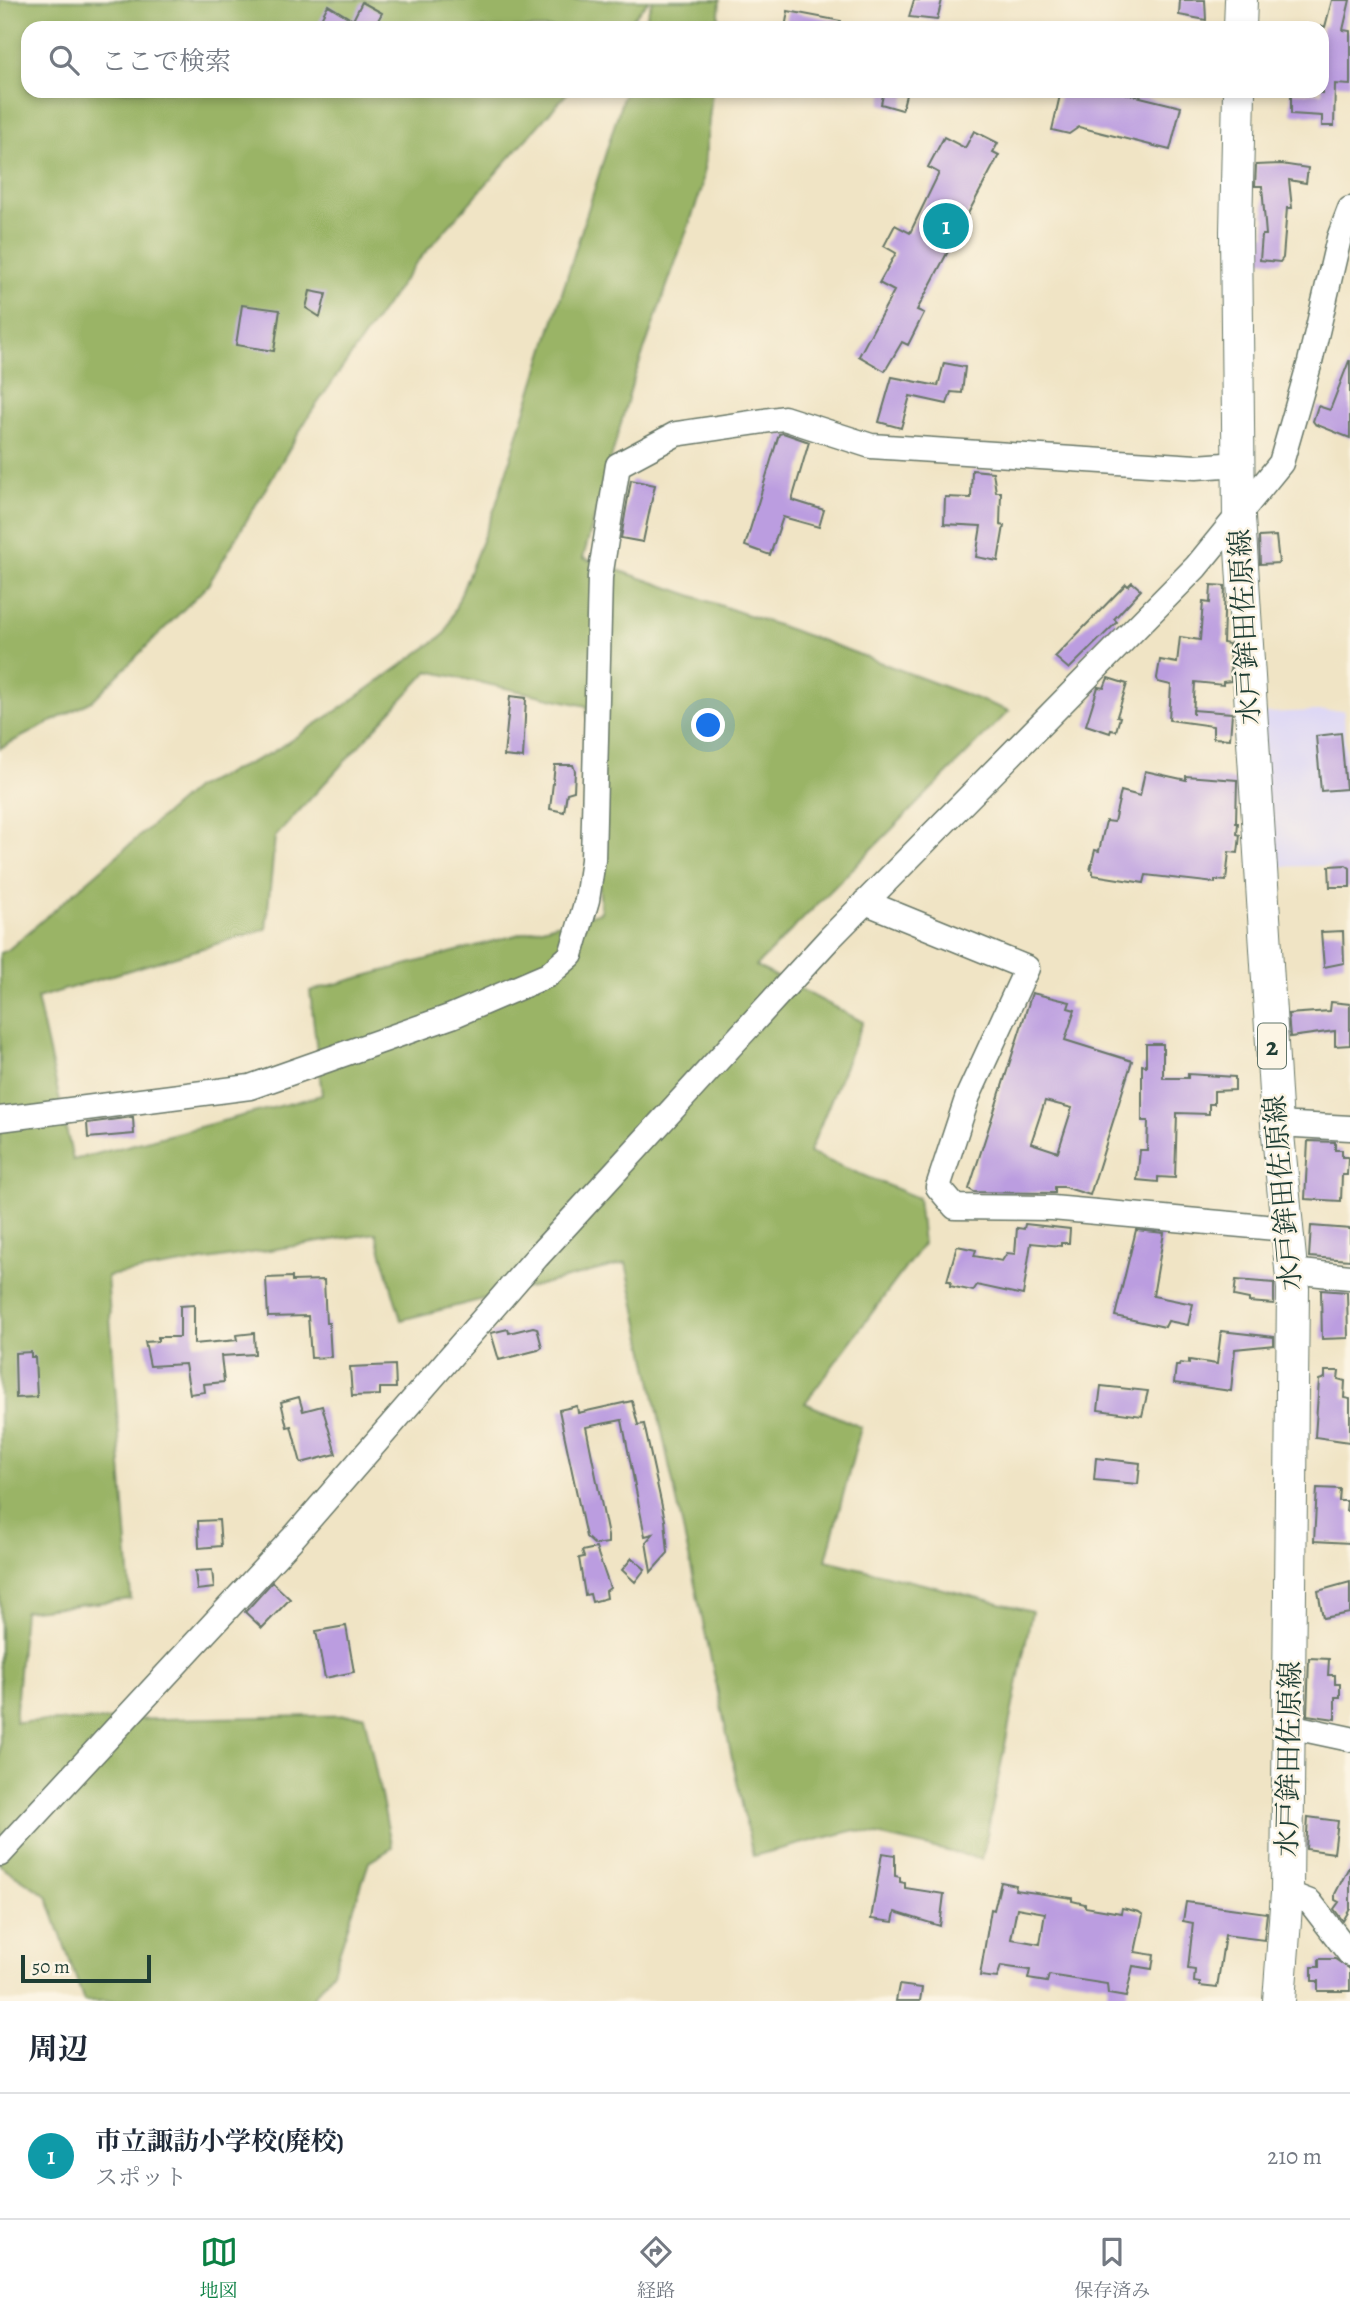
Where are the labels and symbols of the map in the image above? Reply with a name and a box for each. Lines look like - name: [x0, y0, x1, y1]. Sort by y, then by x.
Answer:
- pin: 1: [923, 200, 969, 252]
- street label: 水戸鉾田佐原線: [1221, 528, 1269, 726]
- your location: [691, 708, 725, 742]
- road number: 2: [1258, 1023, 1286, 1068]
- street label: 水戸鉾田佐原線: [1256, 1094, 1310, 1292]
- street label: 水戸鉾田佐原線: [1268, 1661, 1310, 1857]
- scale bar: [21, 1952, 150, 1984]

